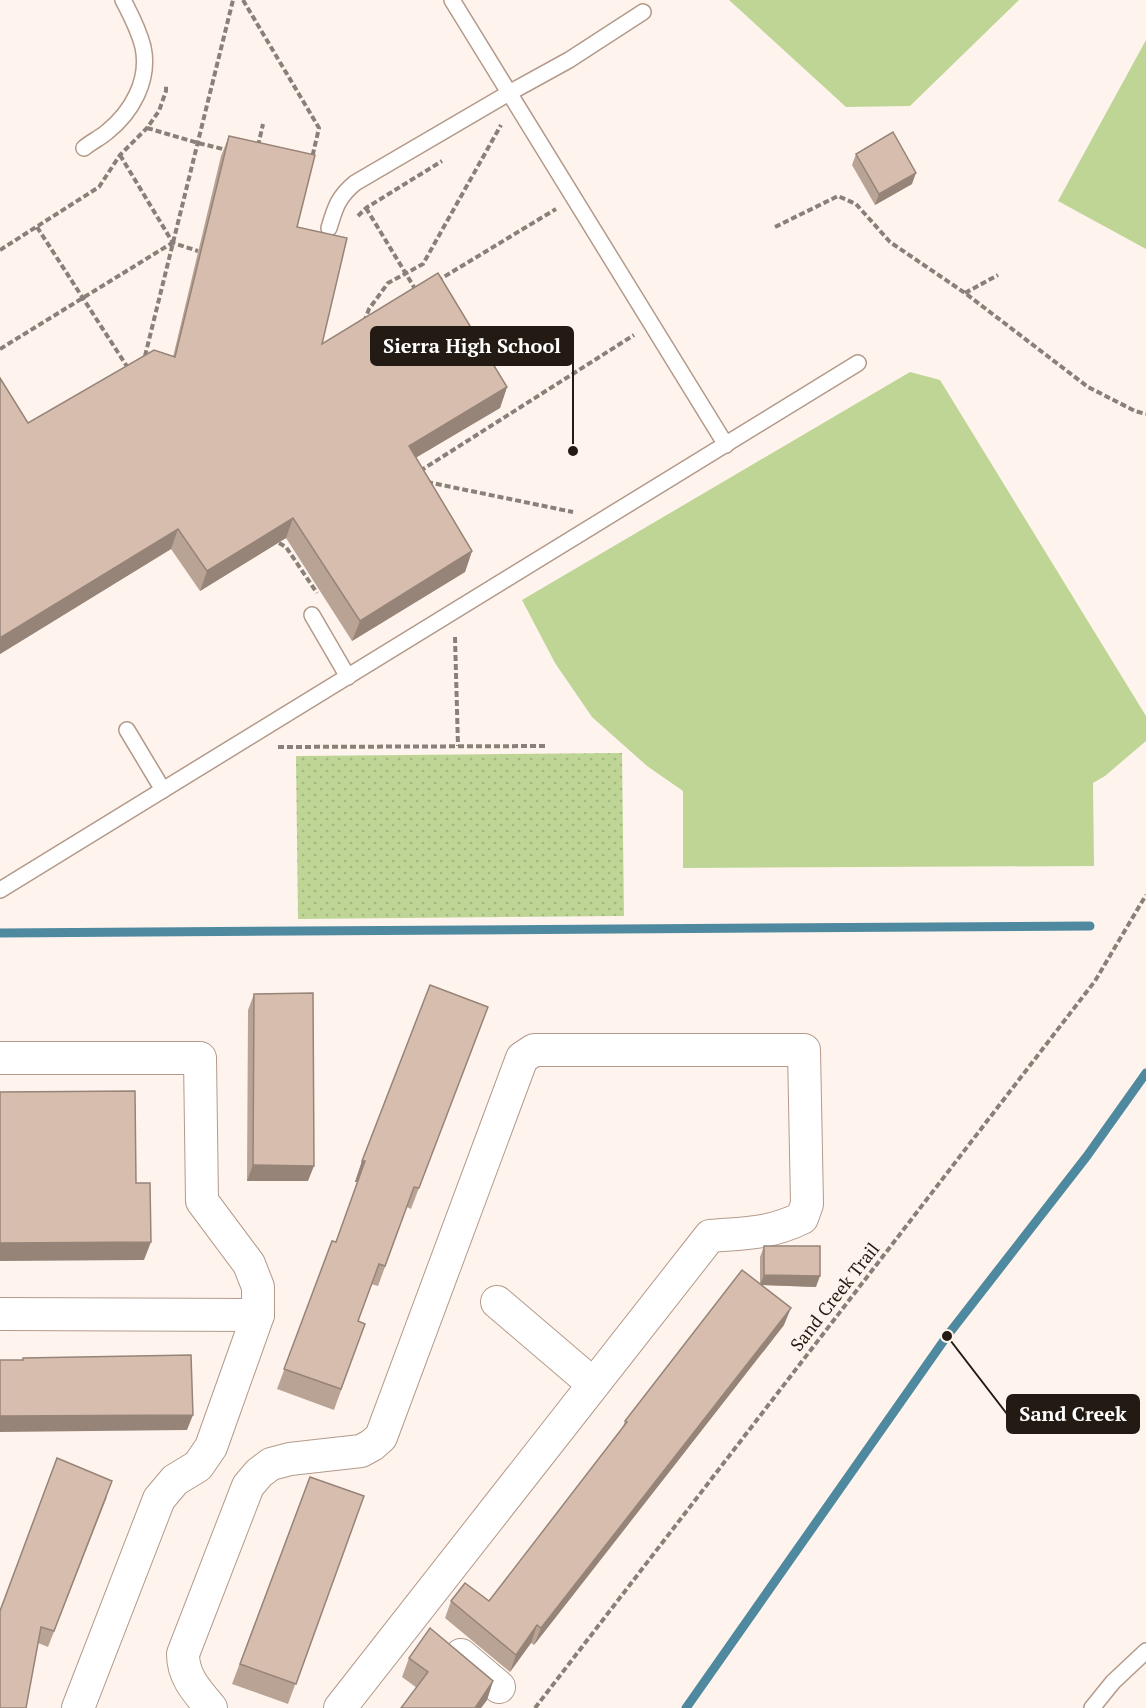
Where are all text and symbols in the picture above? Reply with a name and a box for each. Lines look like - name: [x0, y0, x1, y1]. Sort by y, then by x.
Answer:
- callout: Sierra High School: [371, 327, 573, 365]
- text: Sierra High School: [383, 332, 561, 359]
- street label: Sand Creek Trail: [784, 1237, 884, 1356]
- callout: Sand Creek: [1007, 1395, 1139, 1433]
- text: Sand Creek: [1019, 1400, 1127, 1427]

